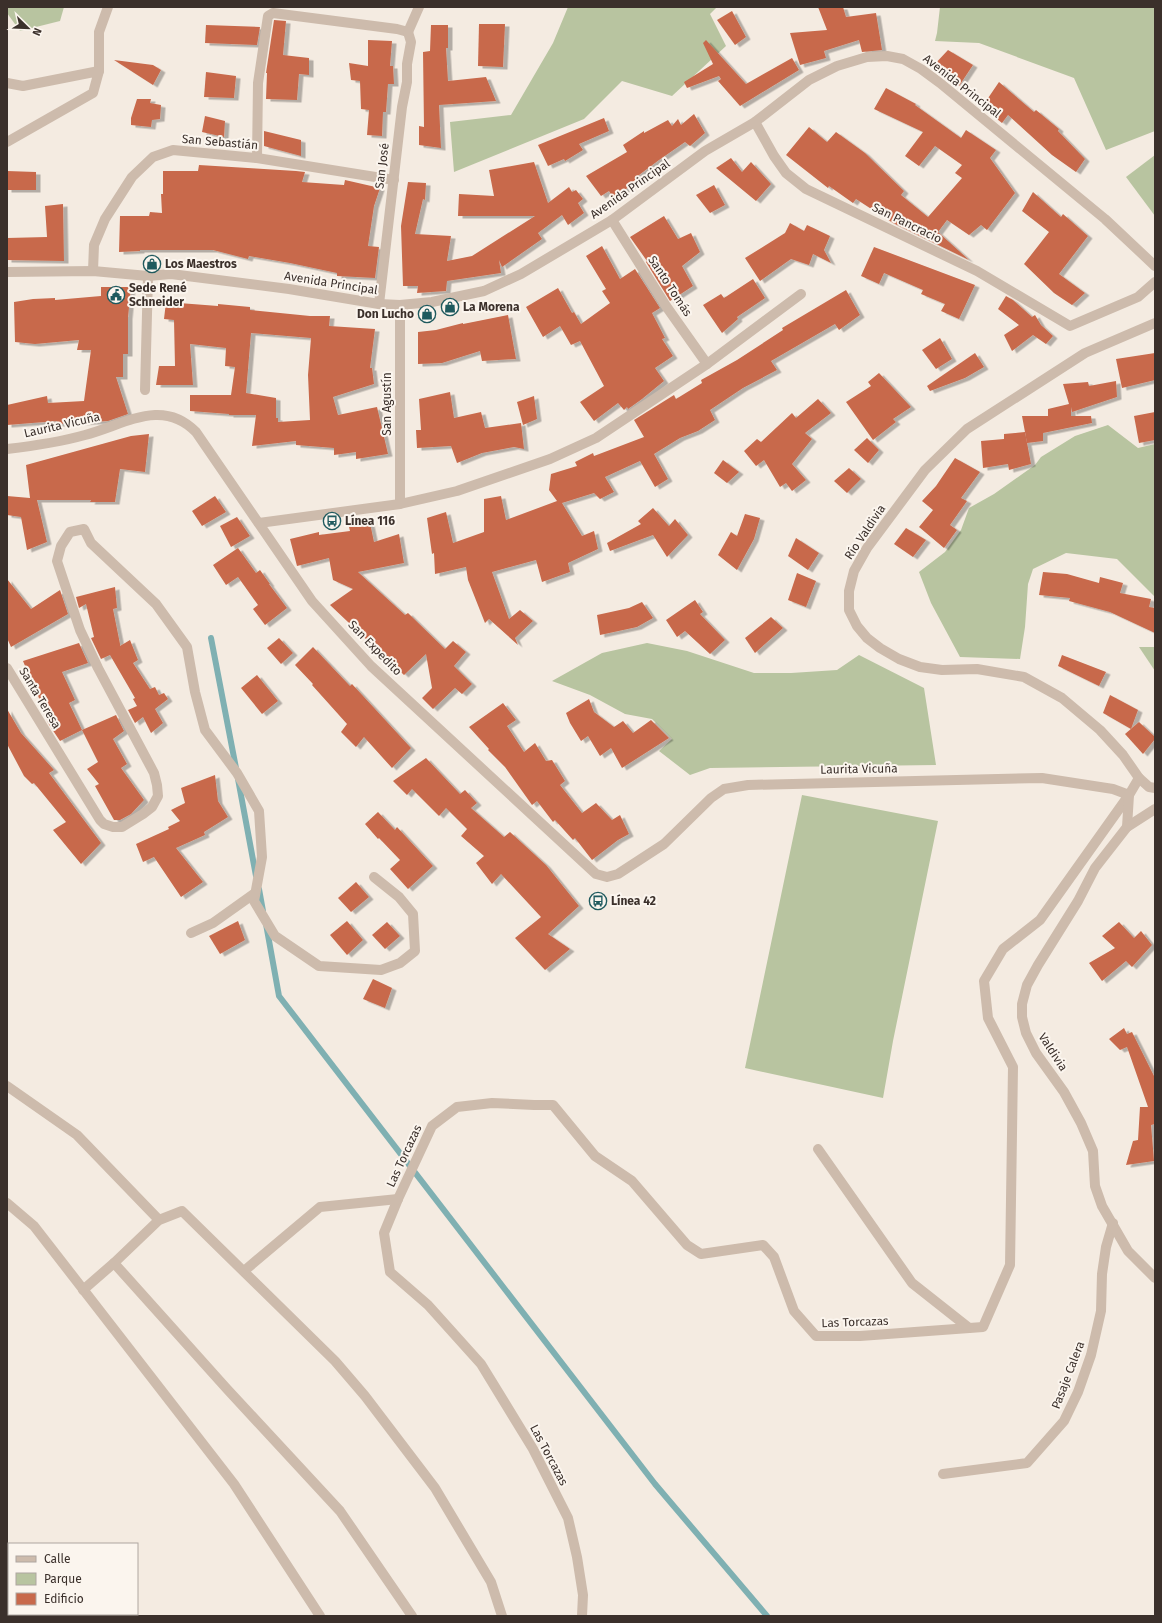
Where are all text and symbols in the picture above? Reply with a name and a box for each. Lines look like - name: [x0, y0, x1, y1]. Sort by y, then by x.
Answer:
- north arrow: [8, 8, 48, 48]
- text: N: [29, 26, 44, 38]
- street label: Avenida Principal: [920, 51, 1004, 121]
- street label: San Sebastián: [181, 132, 259, 152]
- street label: San José: [372, 142, 392, 190]
- street label: Avenida Principal: [587, 156, 673, 222]
- street label: San Pancracio: [870, 200, 944, 246]
- street label: Santo Tomás: [645, 253, 695, 319]
- shop icon: Los Maestros: [142, 254, 162, 274]
- place label: Los Maestros: [165, 257, 237, 271]
- street label: Avenida Principal: [283, 269, 379, 297]
- place label: Sede René Schneider: [129, 281, 187, 309]
- public building icon: Sede René Schneider: [106, 285, 126, 305]
- shop icon: La Morena: [440, 297, 460, 317]
- place label: La Morena: [463, 300, 520, 314]
- shop icon: Don Lucho: [417, 304, 437, 324]
- place label: Don Lucho: [357, 307, 414, 321]
- street label: San Agustín: [380, 372, 394, 436]
- street label: Laurita Vicuña: [23, 409, 101, 441]
- street label: Río Valdivia: [842, 502, 888, 562]
- bus stop icon: Línea 116: [322, 511, 342, 531]
- place label: Línea 116: [345, 514, 395, 528]
- street label: San Expedito: [345, 618, 405, 678]
- street label: Santa Teresa: [16, 665, 64, 731]
- street label: Laurita Vicuña: [820, 761, 898, 777]
- bus stop icon: Línea 42: [588, 891, 608, 911]
- place label: Línea 42: [611, 894, 656, 908]
- street label: Valdivia: [1036, 1030, 1070, 1074]
- street label: Las Torcazas: [383, 1122, 425, 1189]
- street label: Las Torcazas: [821, 1314, 889, 1330]
- street label: Pasaje Calera: [1049, 1339, 1087, 1411]
- street label: Las Torcazas: [527, 1422, 571, 1488]
- legend: [8, 1543, 138, 1615]
- text: Calle: [44, 1552, 71, 1566]
- text: Parque: [44, 1572, 82, 1586]
- text: Edificio: [44, 1592, 84, 1606]

